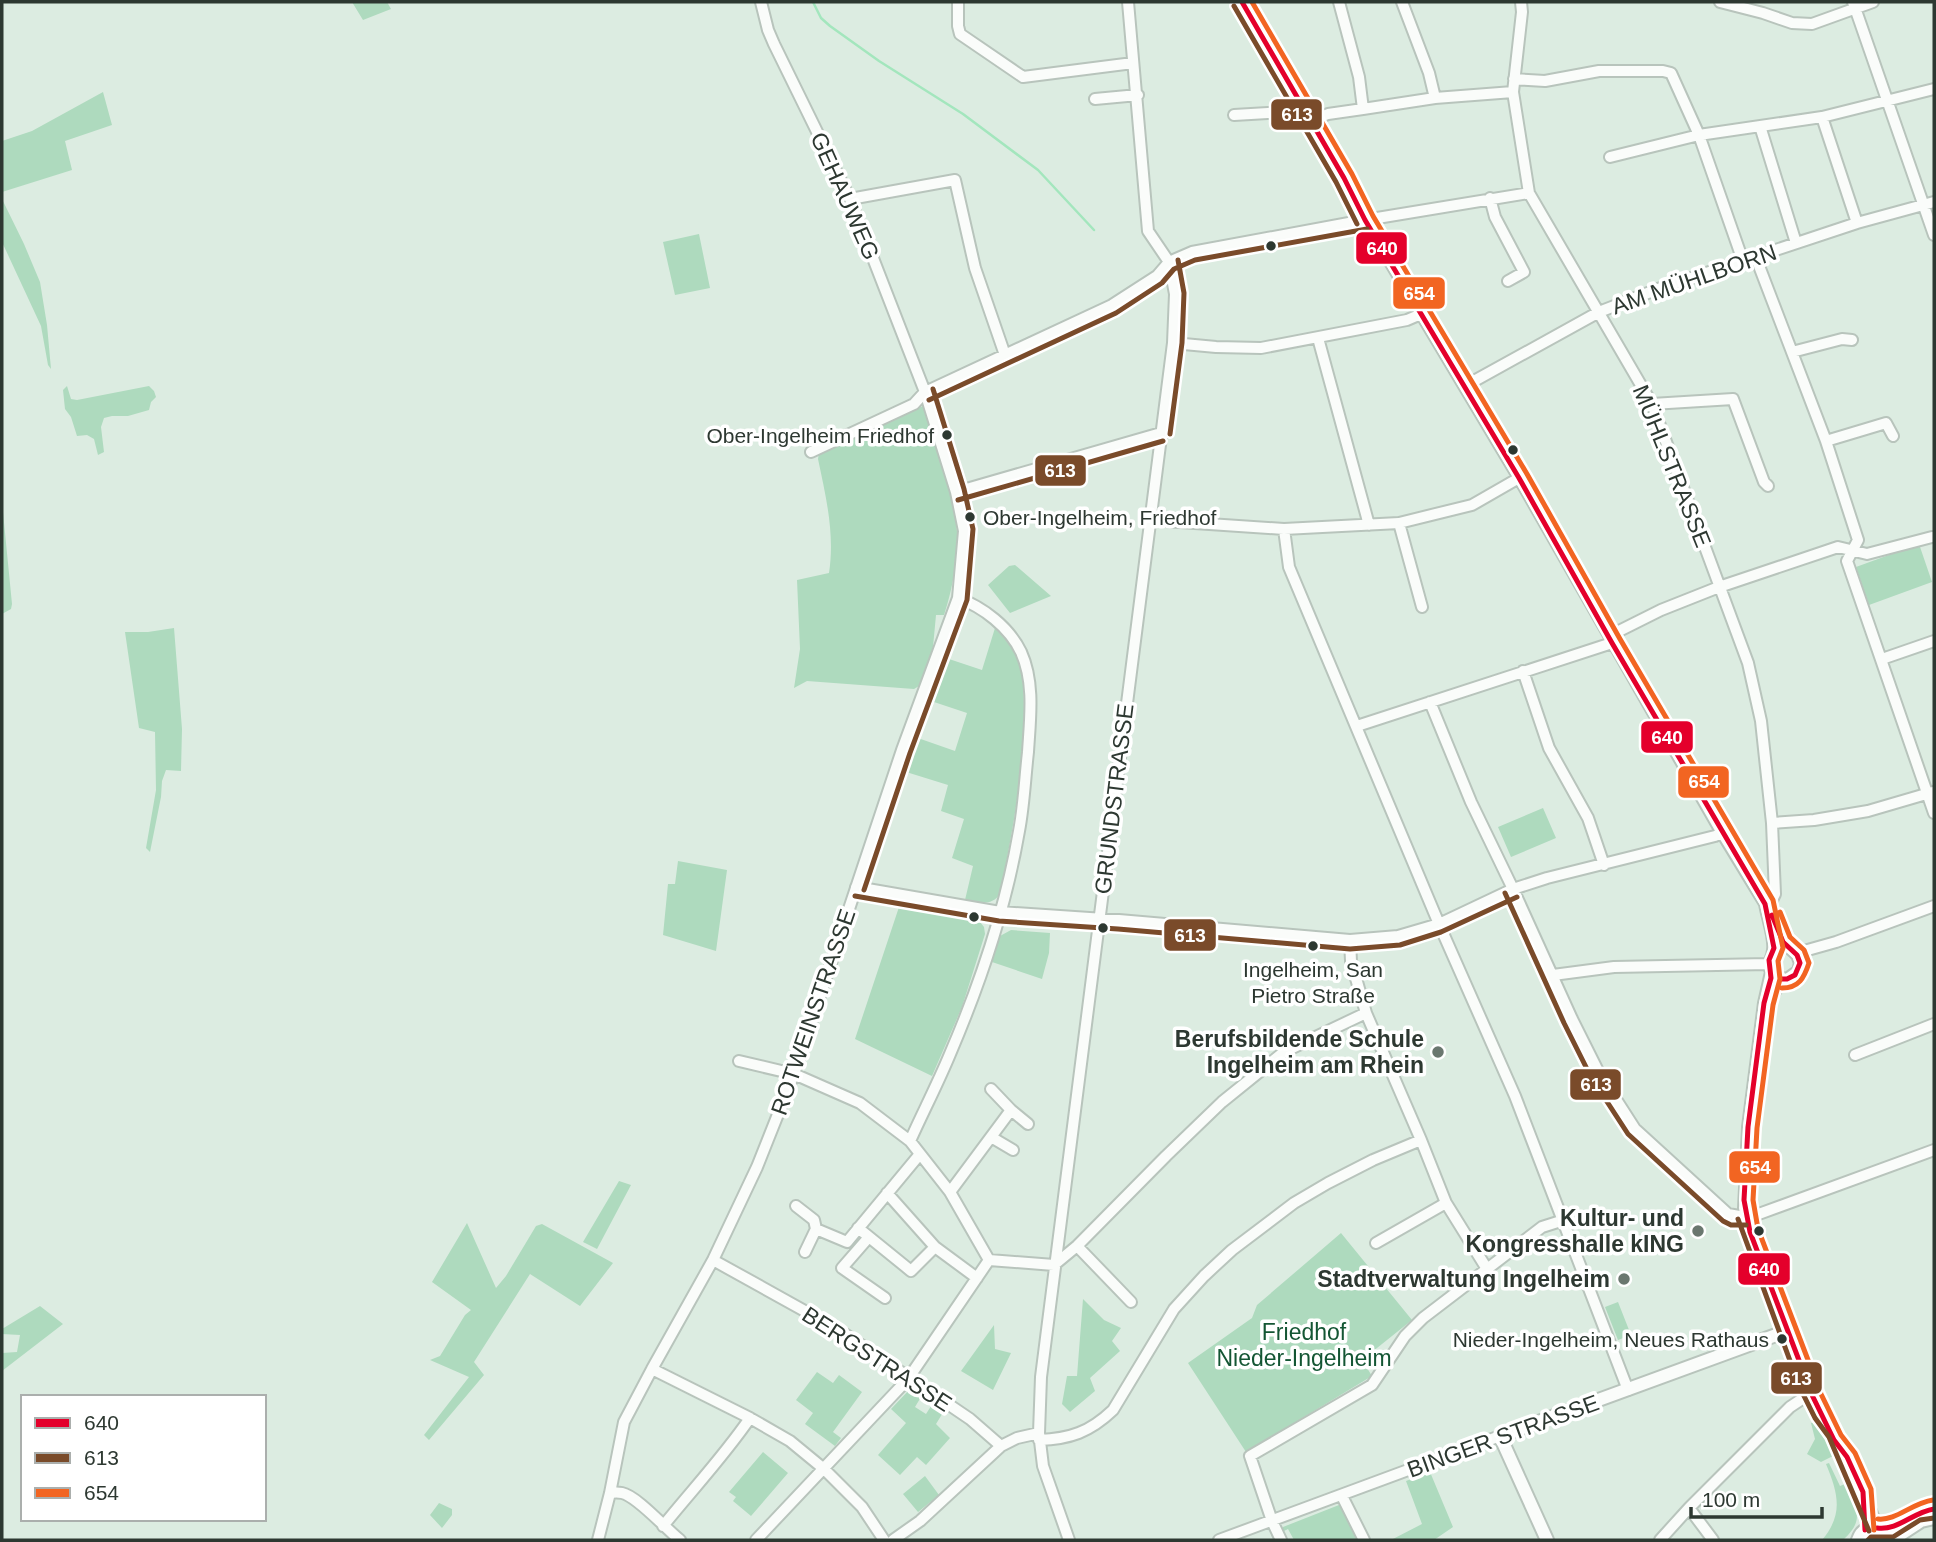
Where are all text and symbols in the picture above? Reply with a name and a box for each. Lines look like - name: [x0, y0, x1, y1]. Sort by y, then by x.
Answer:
- line badge: 613: [1270, 98, 1323, 131]
- text: 613: [1281, 104, 1313, 125]
- street label: GEHAUWEG: [805, 128, 885, 264]
- line badge: 640: [1355, 231, 1408, 265]
- text: 640: [1366, 238, 1398, 259]
- unlabelled marker: [1264, 239, 1278, 253]
- street label: AM MÜHLBORN: [1608, 239, 1780, 319]
- line badge: 654: [1392, 276, 1446, 310]
- text: 654: [1403, 283, 1435, 304]
- street label: MÜHLSTRASSE: [1628, 381, 1716, 551]
- place label: Ober-Ingelheim Friedhof: [706, 424, 934, 447]
- marker: Ober-Ingelheim Friedhof: [940, 428, 954, 442]
- unlabelled marker: [1506, 443, 1520, 457]
- line badge: 613: [1034, 454, 1087, 487]
- text: 613: [1044, 460, 1076, 481]
- place label: Ober-Ingelheim, Friedhof: [983, 506, 1217, 529]
- marker: Ober-Ingelheim, Friedhof: [963, 510, 977, 524]
- street label: GRUNDSTRASSE: [1089, 702, 1139, 896]
- line badge: 640: [1640, 720, 1694, 754]
- text: 640: [1651, 727, 1683, 748]
- line badge: 654: [1677, 765, 1730, 799]
- text: 654: [1688, 771, 1720, 792]
- street label: ROTWEINSTRASSE: [766, 906, 860, 1118]
- unlabelled marker: [967, 910, 981, 924]
- line badge: 613: [1163, 918, 1217, 952]
- unlabelled marker: [1096, 921, 1110, 935]
- text: 613: [1174, 925, 1206, 946]
- marker: Ingelheim, San Pietro Straße: [1306, 939, 1320, 953]
- place label: Ingelheim, San Pietro Straße: [1243, 958, 1383, 1007]
- place label: Berufsbildende Schule Ingelheim am Rhein: [1175, 1026, 1424, 1078]
- marker: Berufsbildende Schule Ingelheim am Rhein: [1430, 1044, 1446, 1060]
- line badge: 613: [1569, 1068, 1622, 1101]
- text: 613: [1580, 1074, 1612, 1095]
- line badge: 654: [1728, 1150, 1781, 1184]
- text: 654: [1739, 1157, 1771, 1178]
- place label: Kultur- und Kongresshalle kING: [1465, 1205, 1684, 1257]
- marker: Kultur- und Kongresshalle kING: [1690, 1223, 1706, 1239]
- unlabelled marker: [1752, 1224, 1766, 1238]
- line badge: 640: [1737, 1252, 1791, 1286]
- text: 640: [1748, 1259, 1780, 1280]
- place label: Stadtverwaltung Ingelheim: [1317, 1266, 1610, 1292]
- marker: Stadtverwaltung Ingelheim: [1616, 1271, 1632, 1287]
- street label: BERGSTRASSE: [798, 1301, 956, 1417]
- park label: Friedhof Nieder-Ingelheim: [1216, 1319, 1392, 1371]
- place label: Nieder-Ingelheim, Neues Rathaus: [1453, 1328, 1769, 1351]
- marker: Nieder-Ingelheim, Neues Rathaus: [1775, 1332, 1789, 1346]
- line badge: 613: [1770, 1361, 1823, 1395]
- text: 613: [1780, 1368, 1812, 1389]
- street label: BINGER STRASSE: [1404, 1389, 1602, 1483]
- legend: [21, 1395, 266, 1521]
- text: 640: [84, 1411, 119, 1434]
- text: 613: [84, 1446, 119, 1469]
- scale bar: [1691, 1476, 1822, 1520]
- text: 654: [84, 1481, 119, 1504]
- text: 100 m: [1702, 1488, 1760, 1511]

